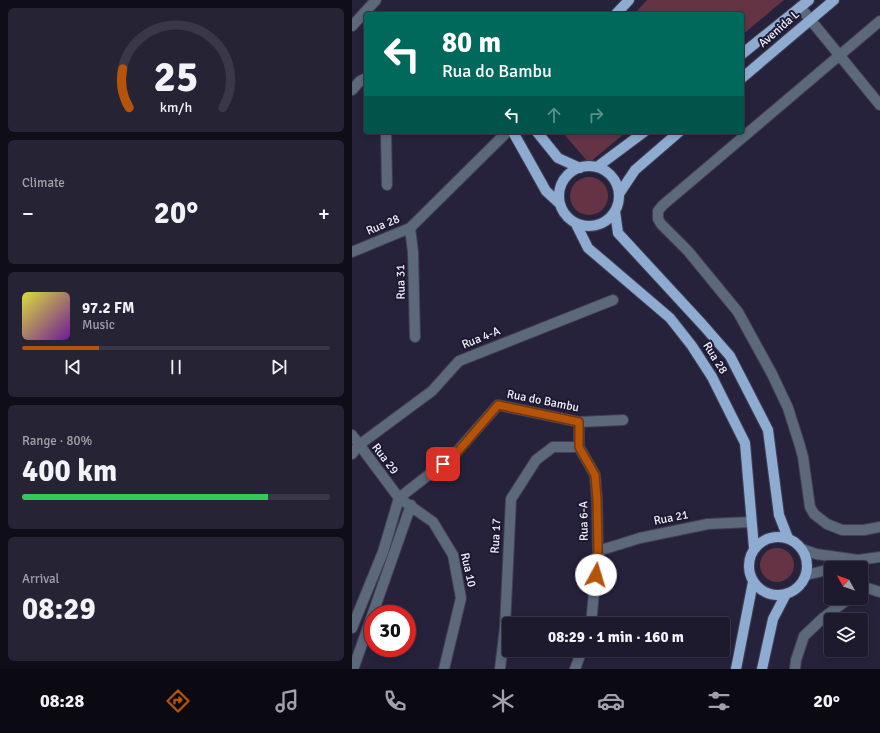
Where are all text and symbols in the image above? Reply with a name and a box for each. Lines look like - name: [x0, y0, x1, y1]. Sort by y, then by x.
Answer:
- street label: Avenida L: [755, 7, 803, 51]
- text: 80 m: [442, 26, 501, 60]
- icon: left: [376, 28, 428, 80]
- text: 25: [154, 52, 198, 103]
- text: Rua do Bambu: [442, 60, 552, 82]
- text: km/h: [160, 99, 192, 116]
- icon: left: [501, 104, 523, 126]
- icon: ahead: [543, 104, 565, 126]
- icon: right: [585, 104, 607, 126]
- text: Climate: [22, 175, 65, 191]
- text: 20°: [154, 195, 198, 232]
- text: −: [22, 200, 34, 227]
- text: +: [318, 200, 330, 227]
- street label: Rua 28: [364, 211, 402, 239]
- street label: Rua 31: [393, 264, 409, 300]
- text: 97.2 FM: [82, 299, 134, 317]
- text: Music: [82, 317, 115, 333]
- street label: Rua 4-A: [460, 323, 503, 352]
- street label: Rua 28: [699, 339, 731, 377]
- icon: previous: [62, 356, 84, 378]
- icon: pause: [165, 356, 187, 378]
- icon: next: [268, 356, 290, 378]
- street label: Rua do Bambu: [506, 387, 580, 415]
- text: Range · 80%: [22, 433, 92, 449]
- street label: Rua 29: [368, 441, 402, 477]
- pin: [426, 447, 460, 481]
- text: 400 km: [22, 453, 117, 490]
- icon: arrive: [432, 453, 454, 475]
- street label: Rua 6-A: [576, 500, 592, 541]
- street label: Rua 21: [652, 507, 690, 529]
- street label: Rua 17: [488, 518, 504, 554]
- street label: Rua 10: [457, 551, 479, 589]
- position arrow: [575, 554, 617, 596]
- north arrow: [824, 561, 868, 605]
- map controls: [824, 561, 868, 657]
- text: Arrival: [22, 571, 59, 587]
- text: 08:29: [22, 591, 96, 628]
- speed limit sign: 30: [364, 605, 416, 657]
- button: layers: [824, 613, 868, 657]
- text: 08:29 · 1 min · 160 m: [548, 628, 684, 646]
- icon: directions: [164, 687, 192, 715]
- icon: music: [273, 687, 301, 715]
- icon: phone: [381, 687, 409, 715]
- icon: climate: [489, 687, 517, 715]
- icon: car: [597, 687, 625, 715]
- icon: filters: [705, 687, 733, 715]
- text: 08:28: [40, 690, 84, 712]
- text: 20°: [813, 690, 840, 712]

